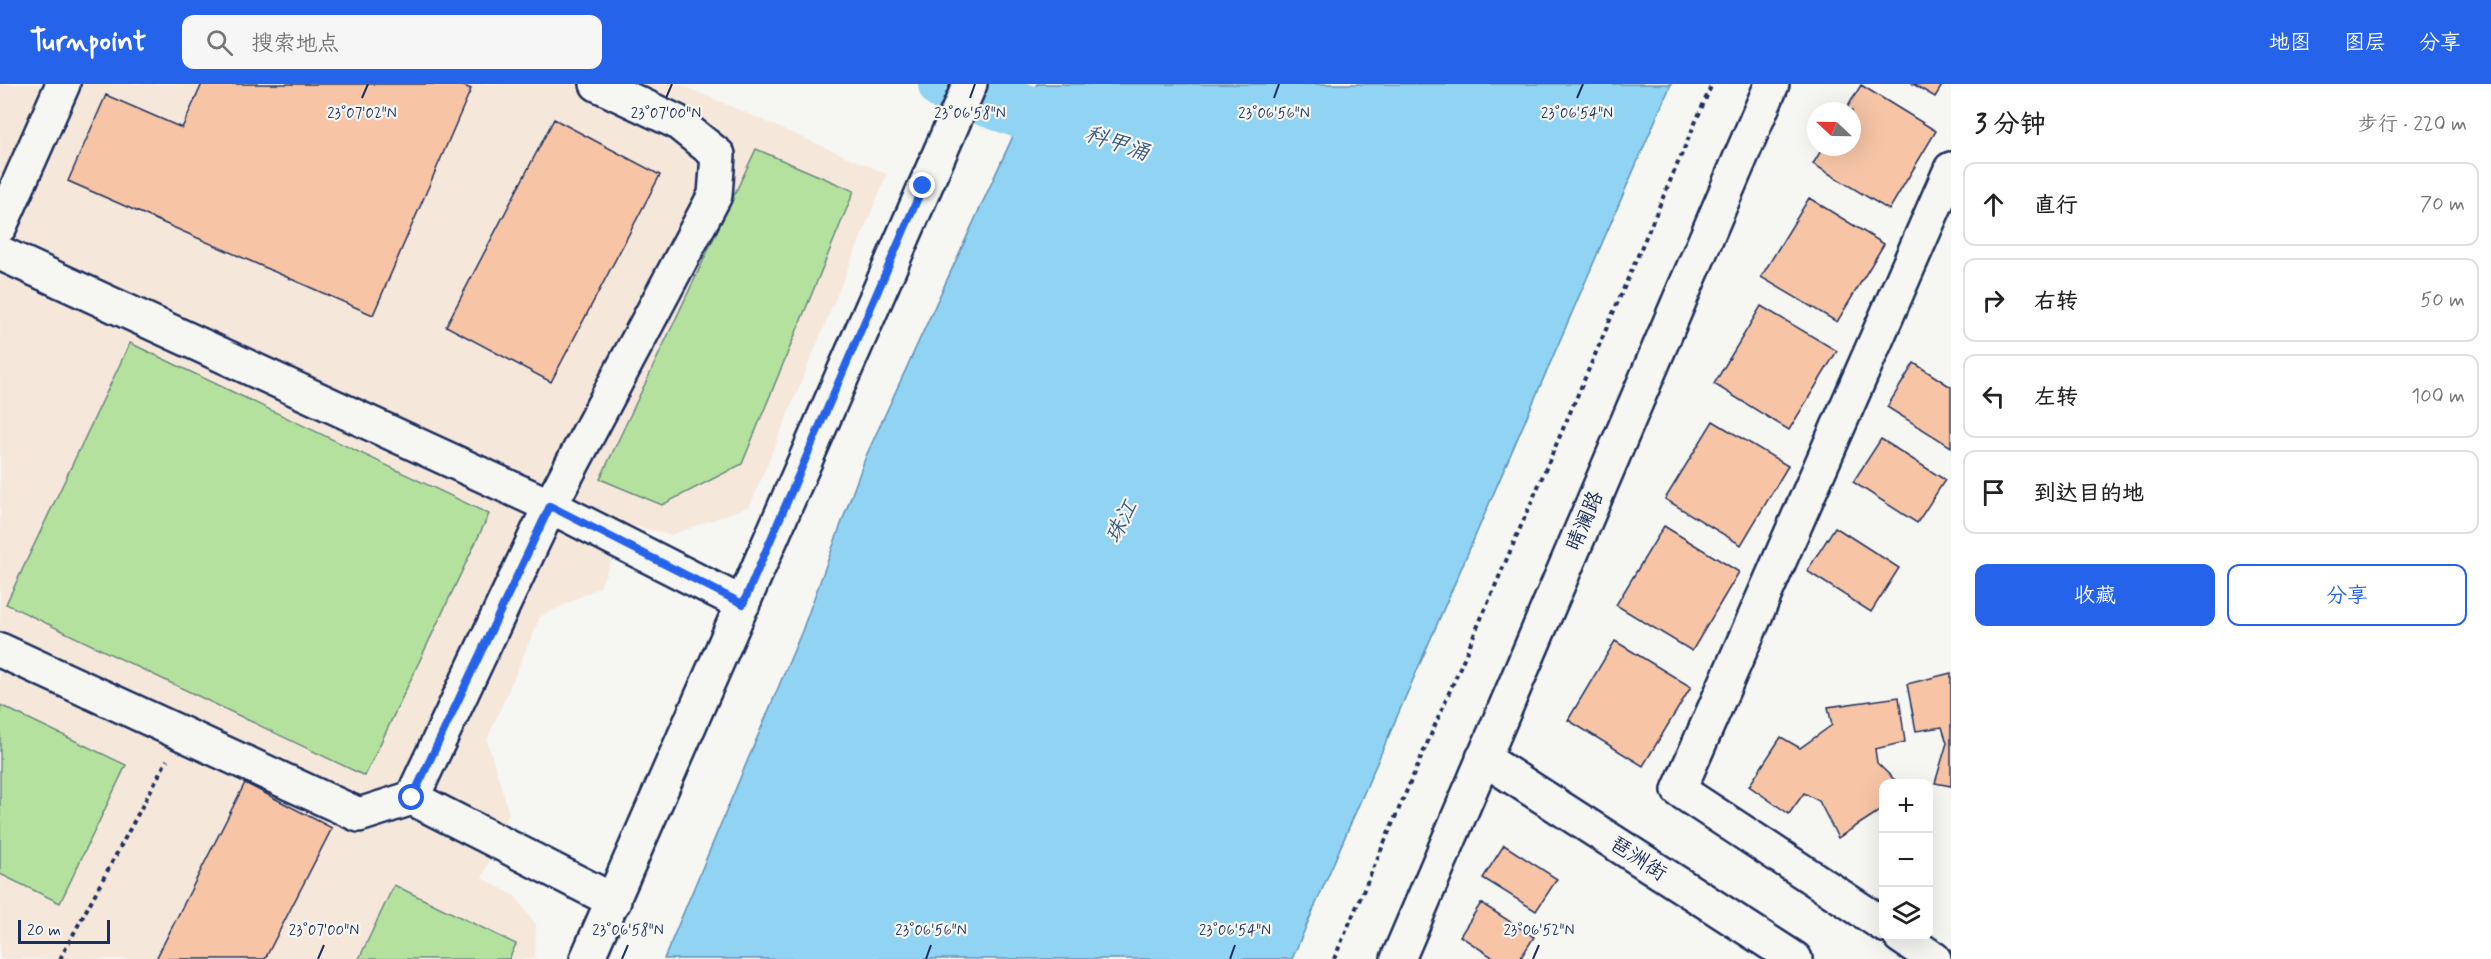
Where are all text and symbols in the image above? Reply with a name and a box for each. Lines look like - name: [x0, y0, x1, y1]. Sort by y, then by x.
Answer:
- search box: [182, 15, 602, 69]
- text: Turnpoint: [30, 24, 146, 61]
- icon: search: [203, 26, 236, 59]
- text: 地图: [2269, 29, 2311, 57]
- text: 图层: [2344, 29, 2386, 57]
- text: 分享: [2419, 29, 2461, 57]
- text: 搜索地点: [251, 30, 339, 58]
- north arrow: [1807, 102, 1861, 156]
- text: 23°07'02"N: [327, 104, 397, 124]
- text: 23°07'00"N: [631, 104, 701, 124]
- text: 23°06'58"N: [934, 104, 1006, 124]
- text: 23°06'56"N: [1238, 104, 1310, 124]
- text: 23°06'54"N: [1541, 104, 1613, 124]
- text: 3 分钟: [1975, 108, 2046, 142]
- text: 步行 · 220 m: [2358, 111, 2467, 138]
- water label: 科甲涌: [1081, 120, 1154, 168]
- route end: [909, 172, 935, 198]
- icon: ahead: [1977, 188, 2010, 221]
- text: 70 m: [2420, 191, 2465, 218]
- text: 直行: [2034, 192, 2078, 220]
- icon: right: [1977, 284, 2010, 317]
- text: 50 m: [2420, 287, 2465, 314]
- text: 右转: [2034, 288, 2078, 316]
- icon: left: [1977, 380, 2010, 413]
- text: 100 m: [2411, 383, 2465, 410]
- text: 左转: [2034, 384, 2078, 412]
- icon: arrive: [1977, 476, 2010, 509]
- text: 到达目的地: [2034, 480, 2144, 508]
- street label: 晴澜路: [1560, 487, 1610, 555]
- water label: 珠江: [1099, 495, 1145, 548]
- button: 收藏: [1975, 564, 2215, 626]
- button: 分享: [2227, 564, 2467, 626]
- map controls: [1879, 779, 1933, 941]
- button: +: [1879, 779, 1933, 833]
- route start: [398, 784, 424, 810]
- street label: 琶洲街: [1604, 830, 1672, 888]
- button: −: [1879, 833, 1933, 887]
- button: layers: [1879, 887, 1933, 941]
- scale bar: [18, 917, 110, 944]
- text: 20 m: [27, 920, 61, 941]
- text: 23°07'00"N: [289, 921, 359, 941]
- text: 23°06'58"N: [592, 921, 664, 941]
- text: 23°06'56"N: [895, 921, 967, 941]
- text: 23°06'54"N: [1199, 921, 1271, 941]
- text: 23°06'52"N: [1504, 921, 1575, 941]

